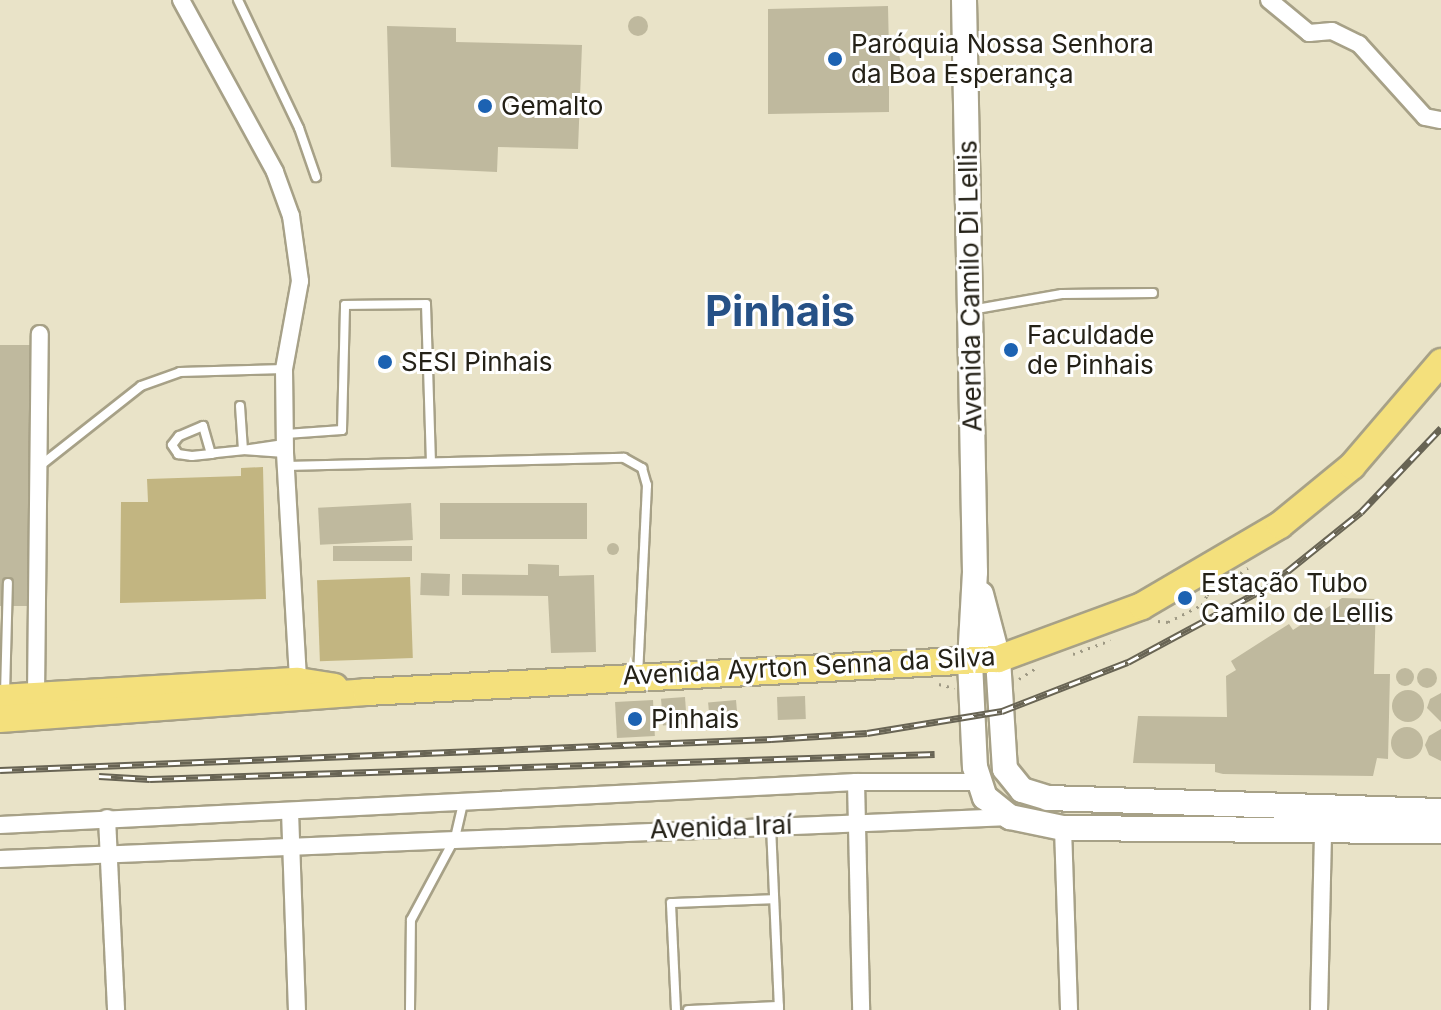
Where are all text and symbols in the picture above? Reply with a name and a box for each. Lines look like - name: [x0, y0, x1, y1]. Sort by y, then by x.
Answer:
- place label: Paróquia Nossa Senhora da Boa Esperança: [851, 28, 1154, 90]
- marker: Paróquia Nossa Senhora da Boa Esperança: [826, 50, 844, 68]
- place label: Gemalto: [501, 90, 603, 122]
- marker: Gemalto: [476, 97, 494, 115]
- street label: Avenida Camilo Di Lellis: [952, 140, 988, 432]
- district label: Pinhais: [705, 286, 855, 336]
- place label: Faculdade de Pinhais: [1027, 319, 1154, 380]
- marker: Faculdade de Pinhais: [1002, 341, 1020, 359]
- place label: SESI Pinhais: [401, 346, 553, 378]
- marker: SESI Pinhais: [376, 353, 394, 371]
- place label: Estação Tubo Camilo de Lellis: [1201, 567, 1394, 628]
- marker: Estação Tubo Camilo de Lellis: [1176, 589, 1194, 607]
- street label: Avenida Ayrton Senna da Silva: [622, 641, 996, 691]
- place label: Pinhais: [651, 703, 739, 735]
- marker: Pinhais: [626, 710, 644, 728]
- street label: Avenida Iraí: [649, 809, 793, 845]

